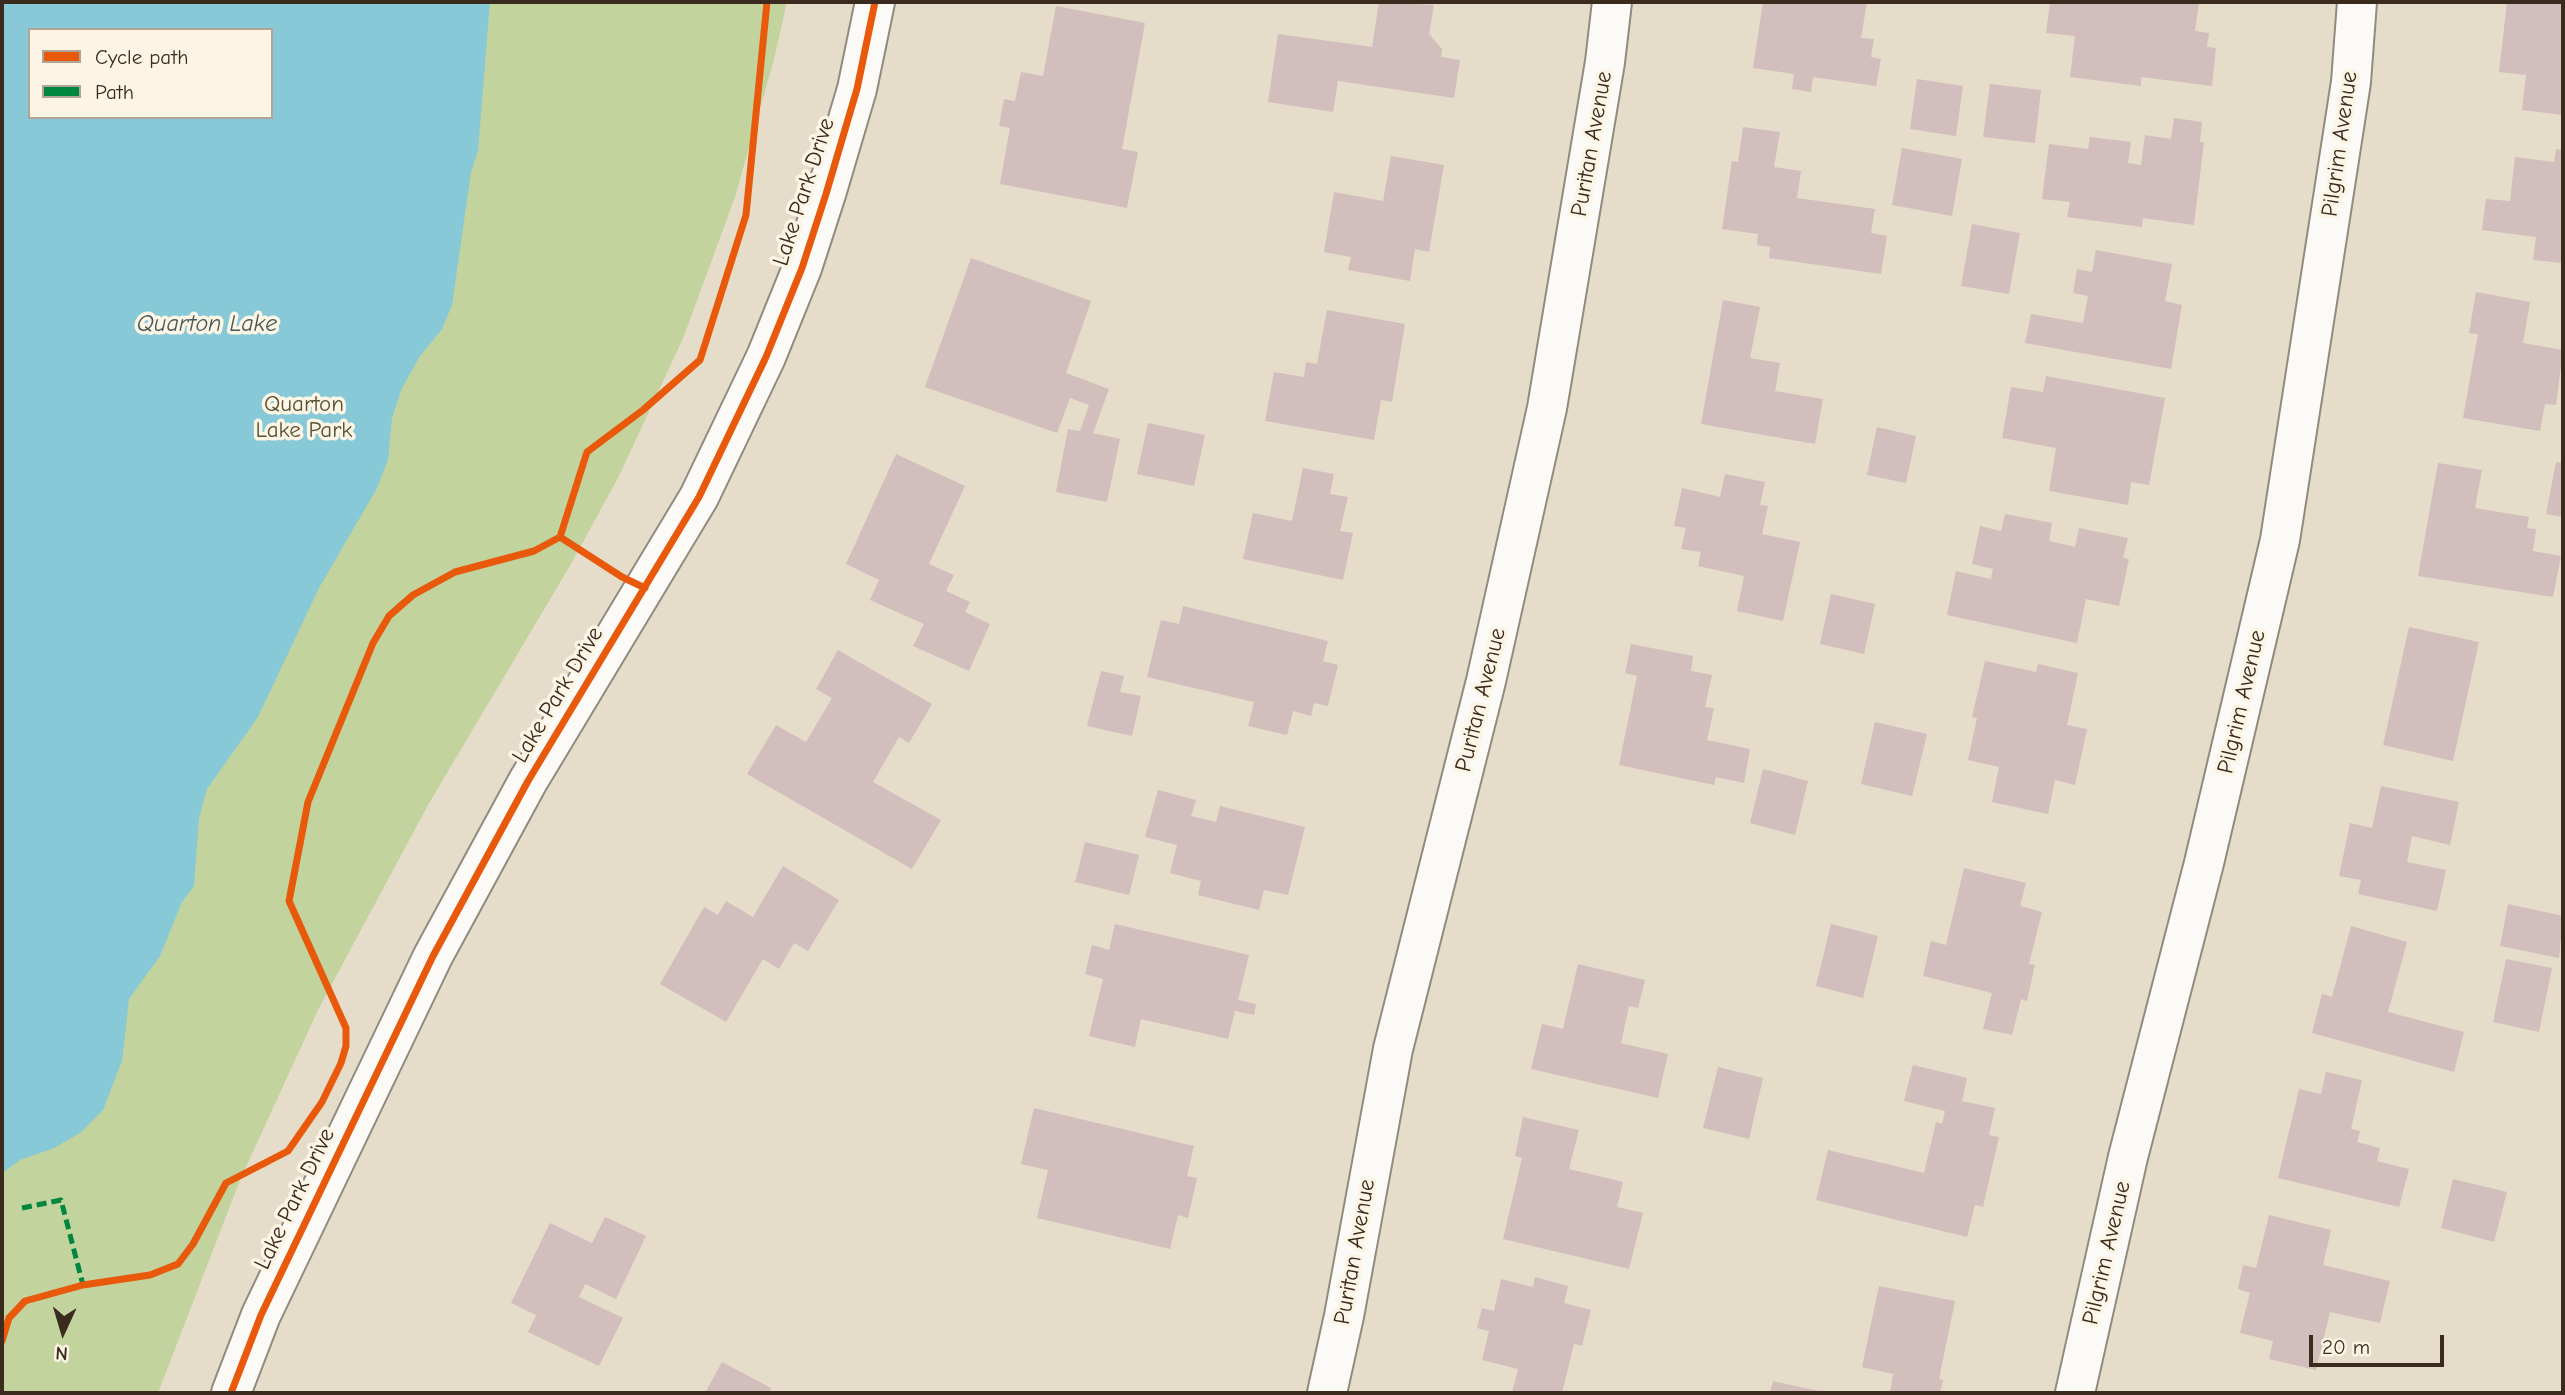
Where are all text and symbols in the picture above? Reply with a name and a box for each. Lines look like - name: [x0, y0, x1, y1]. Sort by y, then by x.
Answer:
- legend: [28, 28, 273, 119]
- text: Cycle path: [95, 45, 188, 69]
- street label: Puritan Avenue: [1566, 69, 1618, 219]
- street label: Pilgrim Avenue: [2316, 70, 2364, 218]
- text: Path: [95, 80, 134, 104]
- street label: Lake Park Drive: [767, 114, 841, 270]
- water label: Quarton Lake: [137, 310, 277, 338]
- park label: Quarton Lake Park: [256, 390, 352, 444]
- street label: Lake Park Drive: [506, 622, 610, 768]
- street label: Puritan Avenue: [1450, 625, 1512, 775]
- street label: Pilgrim Avenue: [2212, 628, 2272, 776]
- street label: Lake Park Drive: [249, 1124, 341, 1274]
- street label: Puritan Avenue: [1329, 1177, 1381, 1327]
- street label: Pilgrim Avenue: [2077, 1179, 2137, 1327]
- north arrow: [28, 1297, 98, 1367]
- scale bar: [2313, 1322, 2448, 1366]
- text: 20 m: [2322, 1335, 2370, 1359]
- text: N: [55, 1342, 68, 1364]

